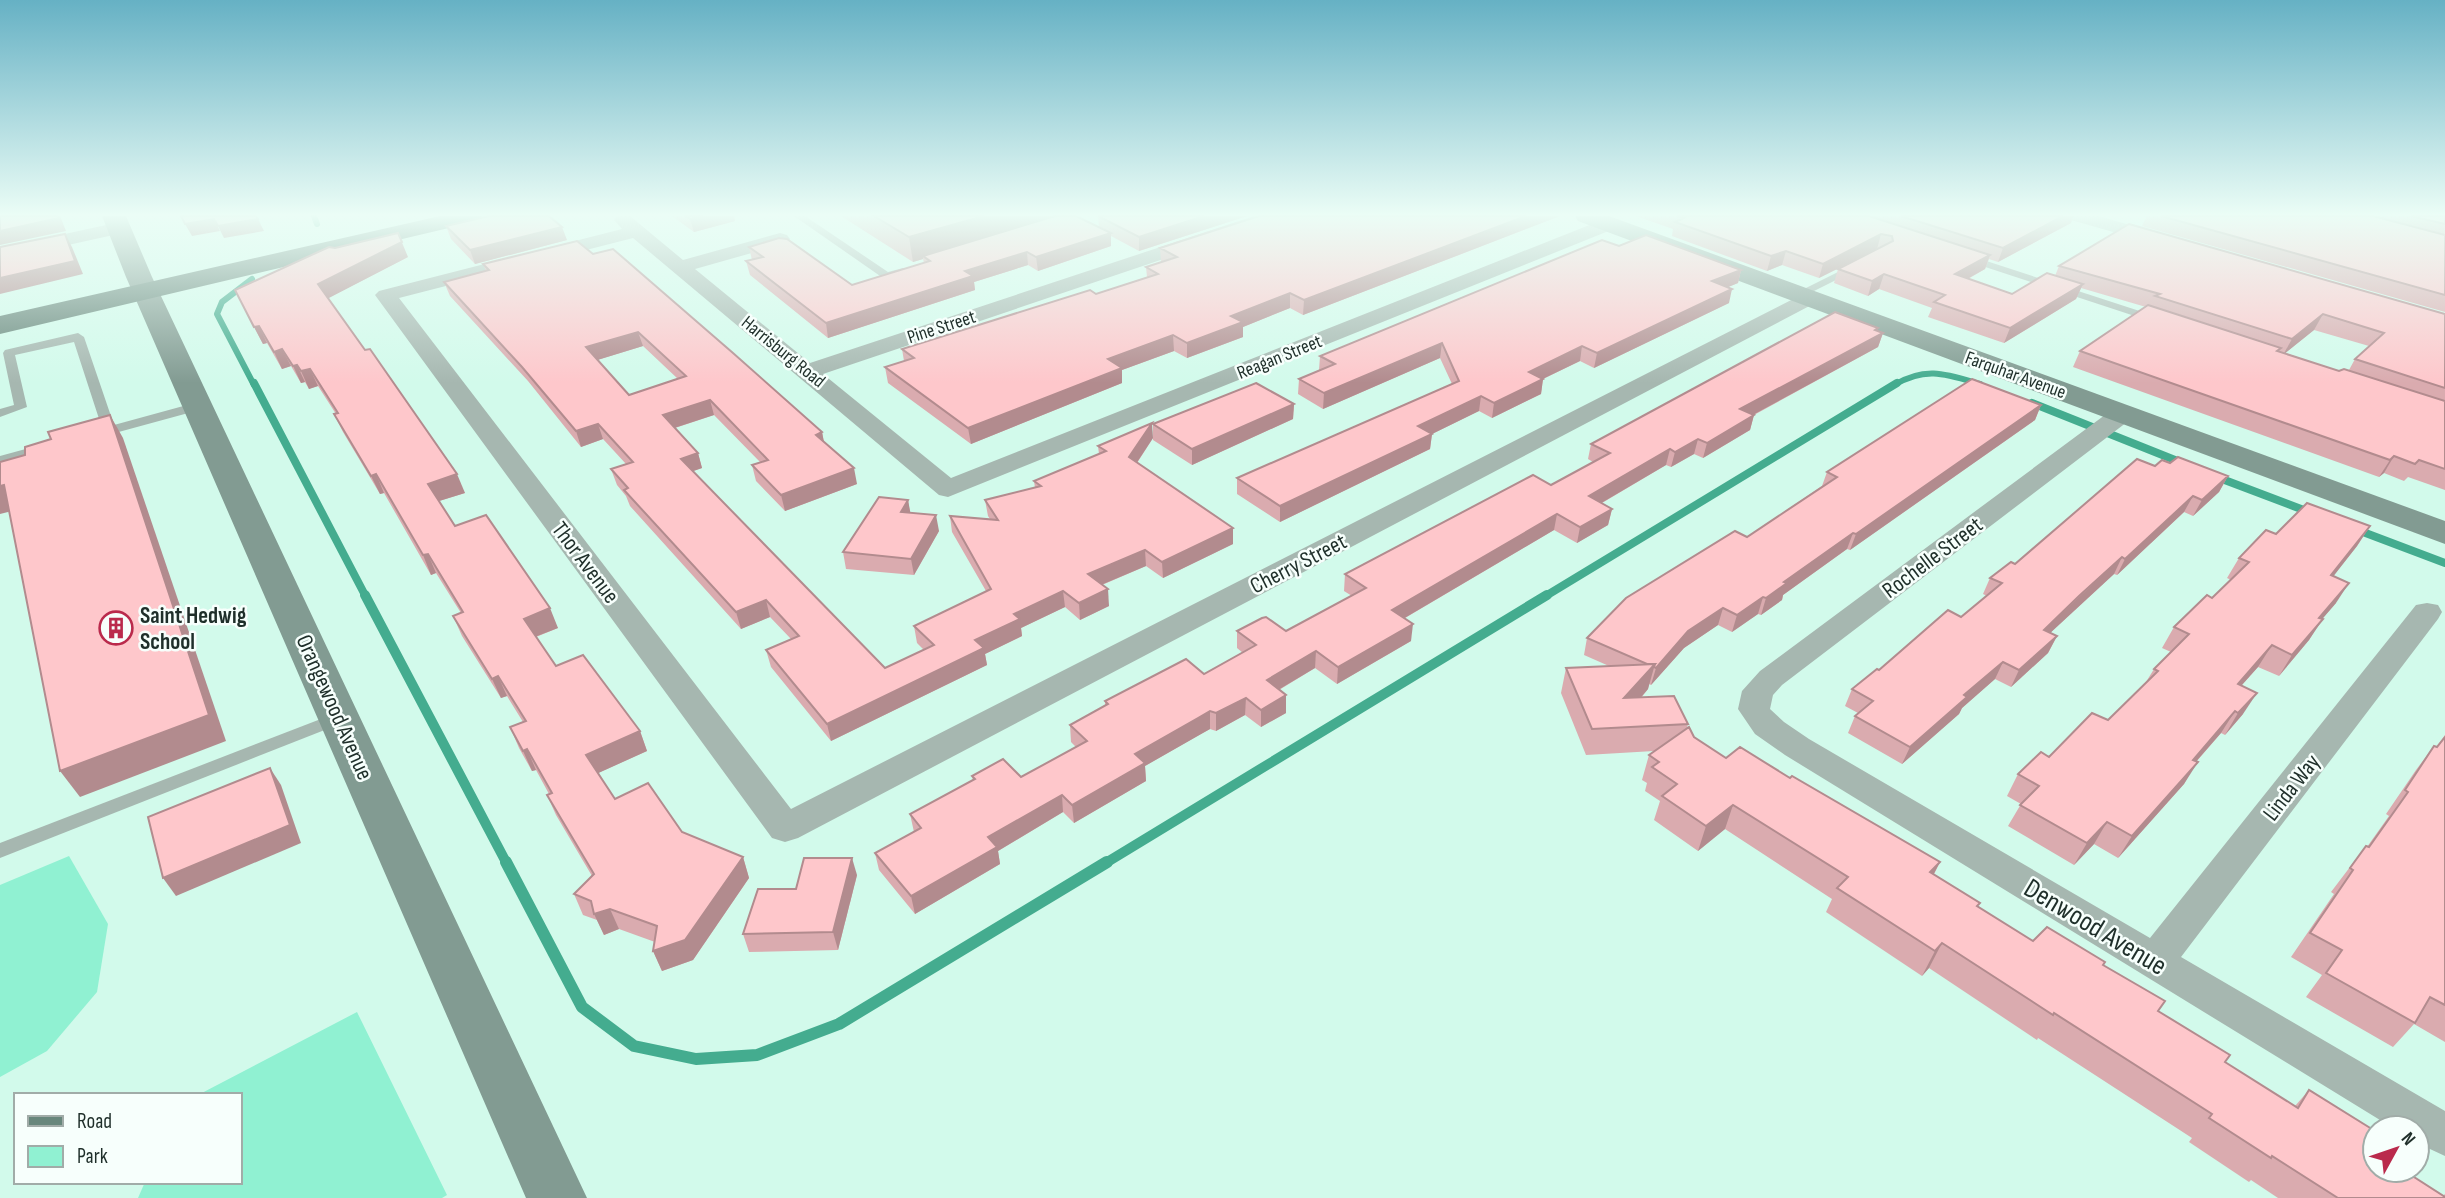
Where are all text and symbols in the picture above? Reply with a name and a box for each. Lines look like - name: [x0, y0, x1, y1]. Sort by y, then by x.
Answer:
- street label: Pine Street: [904, 306, 979, 349]
- street label: Harrisburg Road: [736, 311, 830, 393]
- street label: Reagan Street: [1234, 330, 1325, 385]
- street label: Farquhar Avenue: [1962, 347, 2069, 404]
- street label: Rochelle Street: [1877, 511, 1988, 605]
- street label: Thor Avenue: [545, 516, 625, 609]
- street label: Cherry Street: [1245, 528, 1351, 600]
- place label: Saint Hedwig School: [140, 602, 247, 656]
- building icon: Saint Hedwig School: [97, 609, 135, 647]
- street label: Orangewood Avenue: [290, 630, 379, 784]
- street label: Linda Way: [2257, 749, 2326, 826]
- street label: Denwood Avenue: [2018, 872, 2172, 983]
- legend: [14, 1093, 242, 1184]
- text: Road: [77, 1109, 112, 1134]
- north arrow: [2361, 1114, 2431, 1184]
- text: N: [2396, 1128, 2420, 1150]
- text: Park: [77, 1144, 108, 1169]

